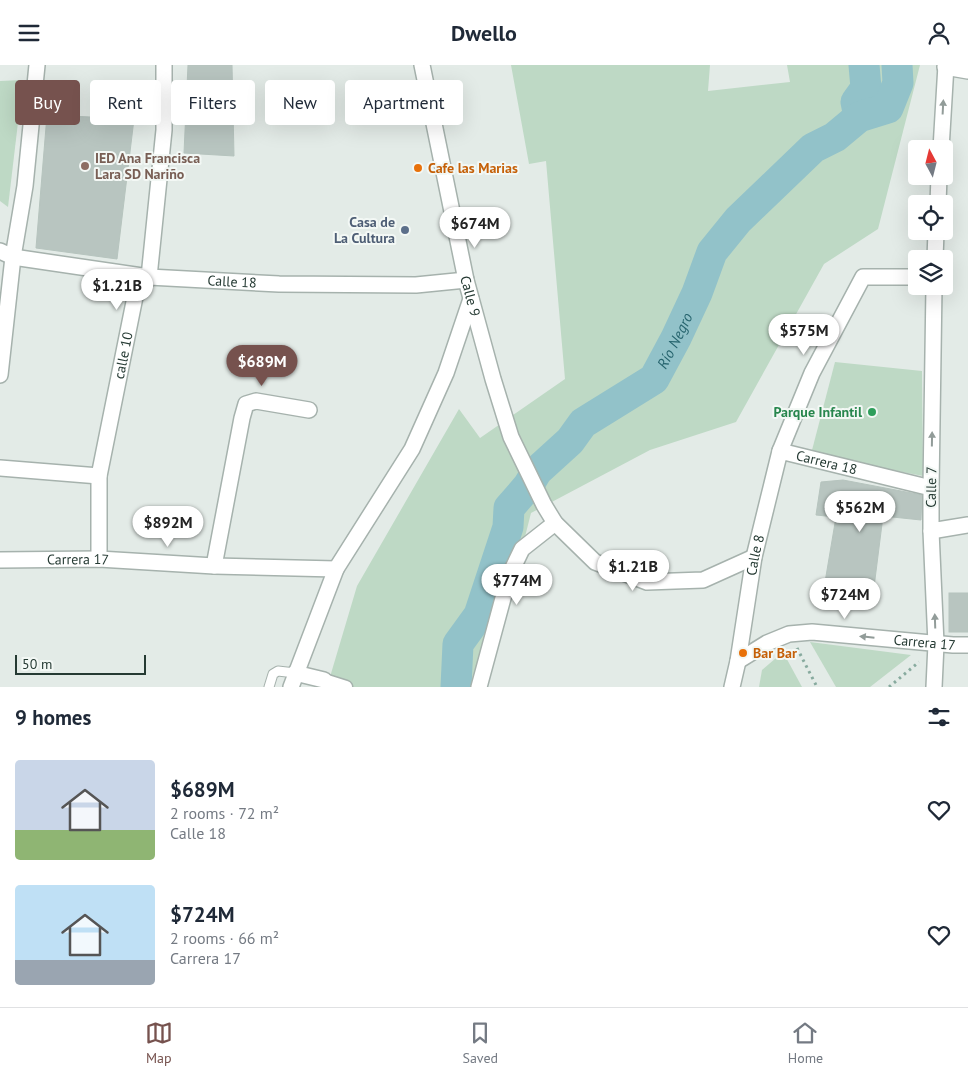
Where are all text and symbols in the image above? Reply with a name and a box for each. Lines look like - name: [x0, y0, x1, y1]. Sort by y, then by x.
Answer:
- icon: menu: [15, 19, 43, 47]
- text: Dwello: [451, 19, 517, 47]
- icon: person: [925, 19, 953, 47]
- chip: Buy: [15, 80, 80, 125]
- chip: Rent: [90, 80, 161, 125]
- chip: Filters: [171, 80, 255, 125]
- chip: New: [265, 80, 335, 125]
- chip: Apartment: [345, 80, 463, 125]
- one-way arrow: [940, 99, 948, 115]
- north arrow: [908, 140, 952, 185]
- map controls: [908, 140, 953, 295]
- place label: IED Ana Francisca Lara SD Nariño: [95, 149, 200, 183]
- place label: Cafe las Marias: [428, 159, 518, 177]
- marker: IED Ana Francisca Lara SD Nariño: [79, 160, 91, 172]
- marker: Cafe las Marias: [412, 162, 424, 174]
- button: locate: [908, 195, 953, 240]
- pin: $674M: [440, 207, 510, 249]
- place label: Casa de La Cultura: [334, 213, 395, 247]
- text: $674M: [450, 213, 500, 233]
- marker: Casa de La Cultura: [399, 224, 411, 236]
- button: layers: [908, 250, 953, 295]
- pin: $1.21B: [76, 269, 158, 311]
- street label: Calle 18: [207, 271, 257, 292]
- street label: Calle 9: [456, 274, 484, 318]
- text: $1.21B: [92, 275, 142, 295]
- water label: Río Negro: [652, 309, 696, 372]
- pin: $575M: [769, 313, 839, 356]
- text: $575M: [779, 320, 829, 340]
- street label: calle 10: [110, 330, 137, 381]
- pin: $689M: [227, 345, 297, 387]
- text: $689M: [237, 351, 287, 371]
- place label: Parque Infantil: [773, 403, 863, 421]
- marker: Parque Infantil: [866, 406, 878, 418]
- one-way arrow: [928, 431, 936, 447]
- street label: Carrera 18: [794, 446, 859, 479]
- street label: Calle 7: [922, 466, 940, 508]
- pin: $562M: [825, 491, 895, 533]
- text: $562M: [835, 497, 885, 517]
- pin: $892M: [133, 505, 203, 548]
- text: $892M: [143, 512, 193, 532]
- street label: Calle 8: [742, 533, 768, 577]
- pin: $1.21B: [592, 549, 674, 592]
- street label: Carrera 17: [47, 550, 110, 569]
- text: $1.21B: [608, 556, 658, 576]
- pin: $774M: [482, 563, 552, 606]
- text: $774M: [492, 570, 542, 590]
- pin: $724M: [810, 577, 880, 620]
- text: $724M: [820, 584, 870, 604]
- one-way arrow: [930, 613, 938, 629]
- street label: Carrera 17: [893, 631, 956, 654]
- one-way arrow: [859, 633, 875, 641]
- place label: Bar Bar: [753, 644, 797, 662]
- marker: Bar Bar: [737, 647, 749, 659]
- scale bar: [15, 652, 146, 675]
- text: 50 m: [22, 655, 52, 673]
- icon: filters: [925, 703, 953, 731]
- text: 9 homes: [15, 704, 91, 731]
- text: $689M: [170, 776, 234, 803]
- icon: home: [55, 780, 115, 840]
- icon: heart: [925, 796, 953, 824]
- text: 2 rooms · 72 m²: [170, 803, 279, 823]
- text: Calle 18: [170, 823, 226, 843]
- text: $724M: [170, 901, 234, 928]
- icon: home: [55, 905, 115, 965]
- icon: heart: [925, 921, 953, 949]
- text: 2 rooms · 66 m²: [170, 928, 279, 948]
- text: Carrera 17: [170, 948, 241, 968]
- tab: Map: [145, 1019, 173, 1067]
- tab: Saved: [462, 1019, 498, 1067]
- tab: Home: [788, 1019, 823, 1067]

